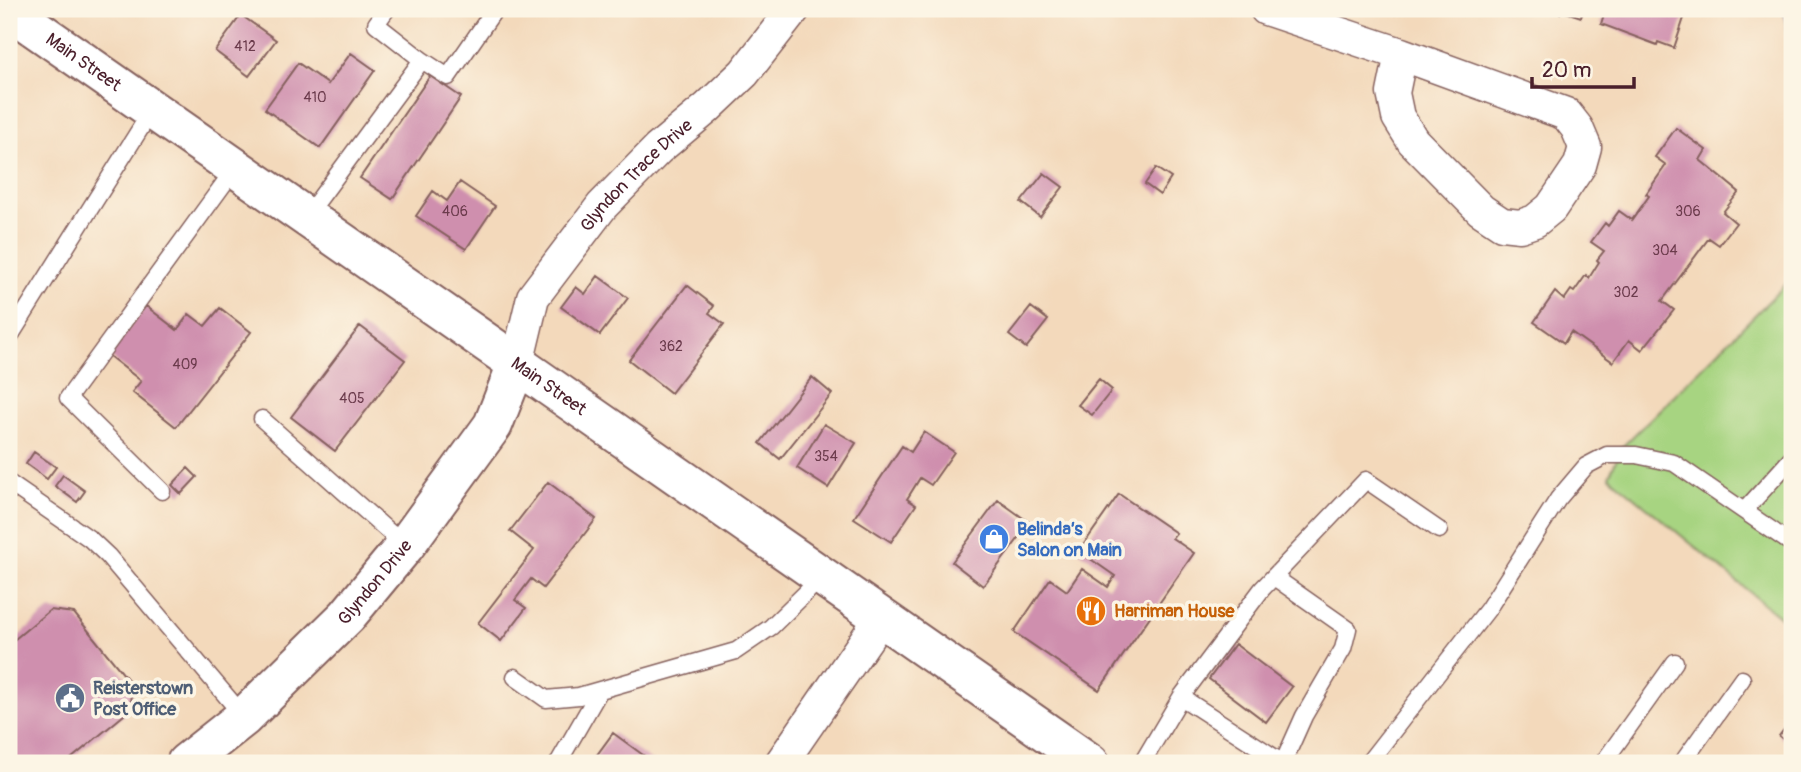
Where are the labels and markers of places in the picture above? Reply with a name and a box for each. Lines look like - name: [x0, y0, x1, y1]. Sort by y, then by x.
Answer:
- place label: Belinda’s Salon on Main: [1017, 518, 1122, 562]
- shop icon: Belinda’s Salon on Main: [977, 522, 1011, 556]
- restaurant icon: Harriman House: [1074, 594, 1108, 628]
- place label: Harriman House: [1114, 600, 1235, 623]
- place label: Reisterstown Post Office: [93, 677, 193, 721]
- public building icon: Reisterstown Post Office: [53, 681, 87, 715]

